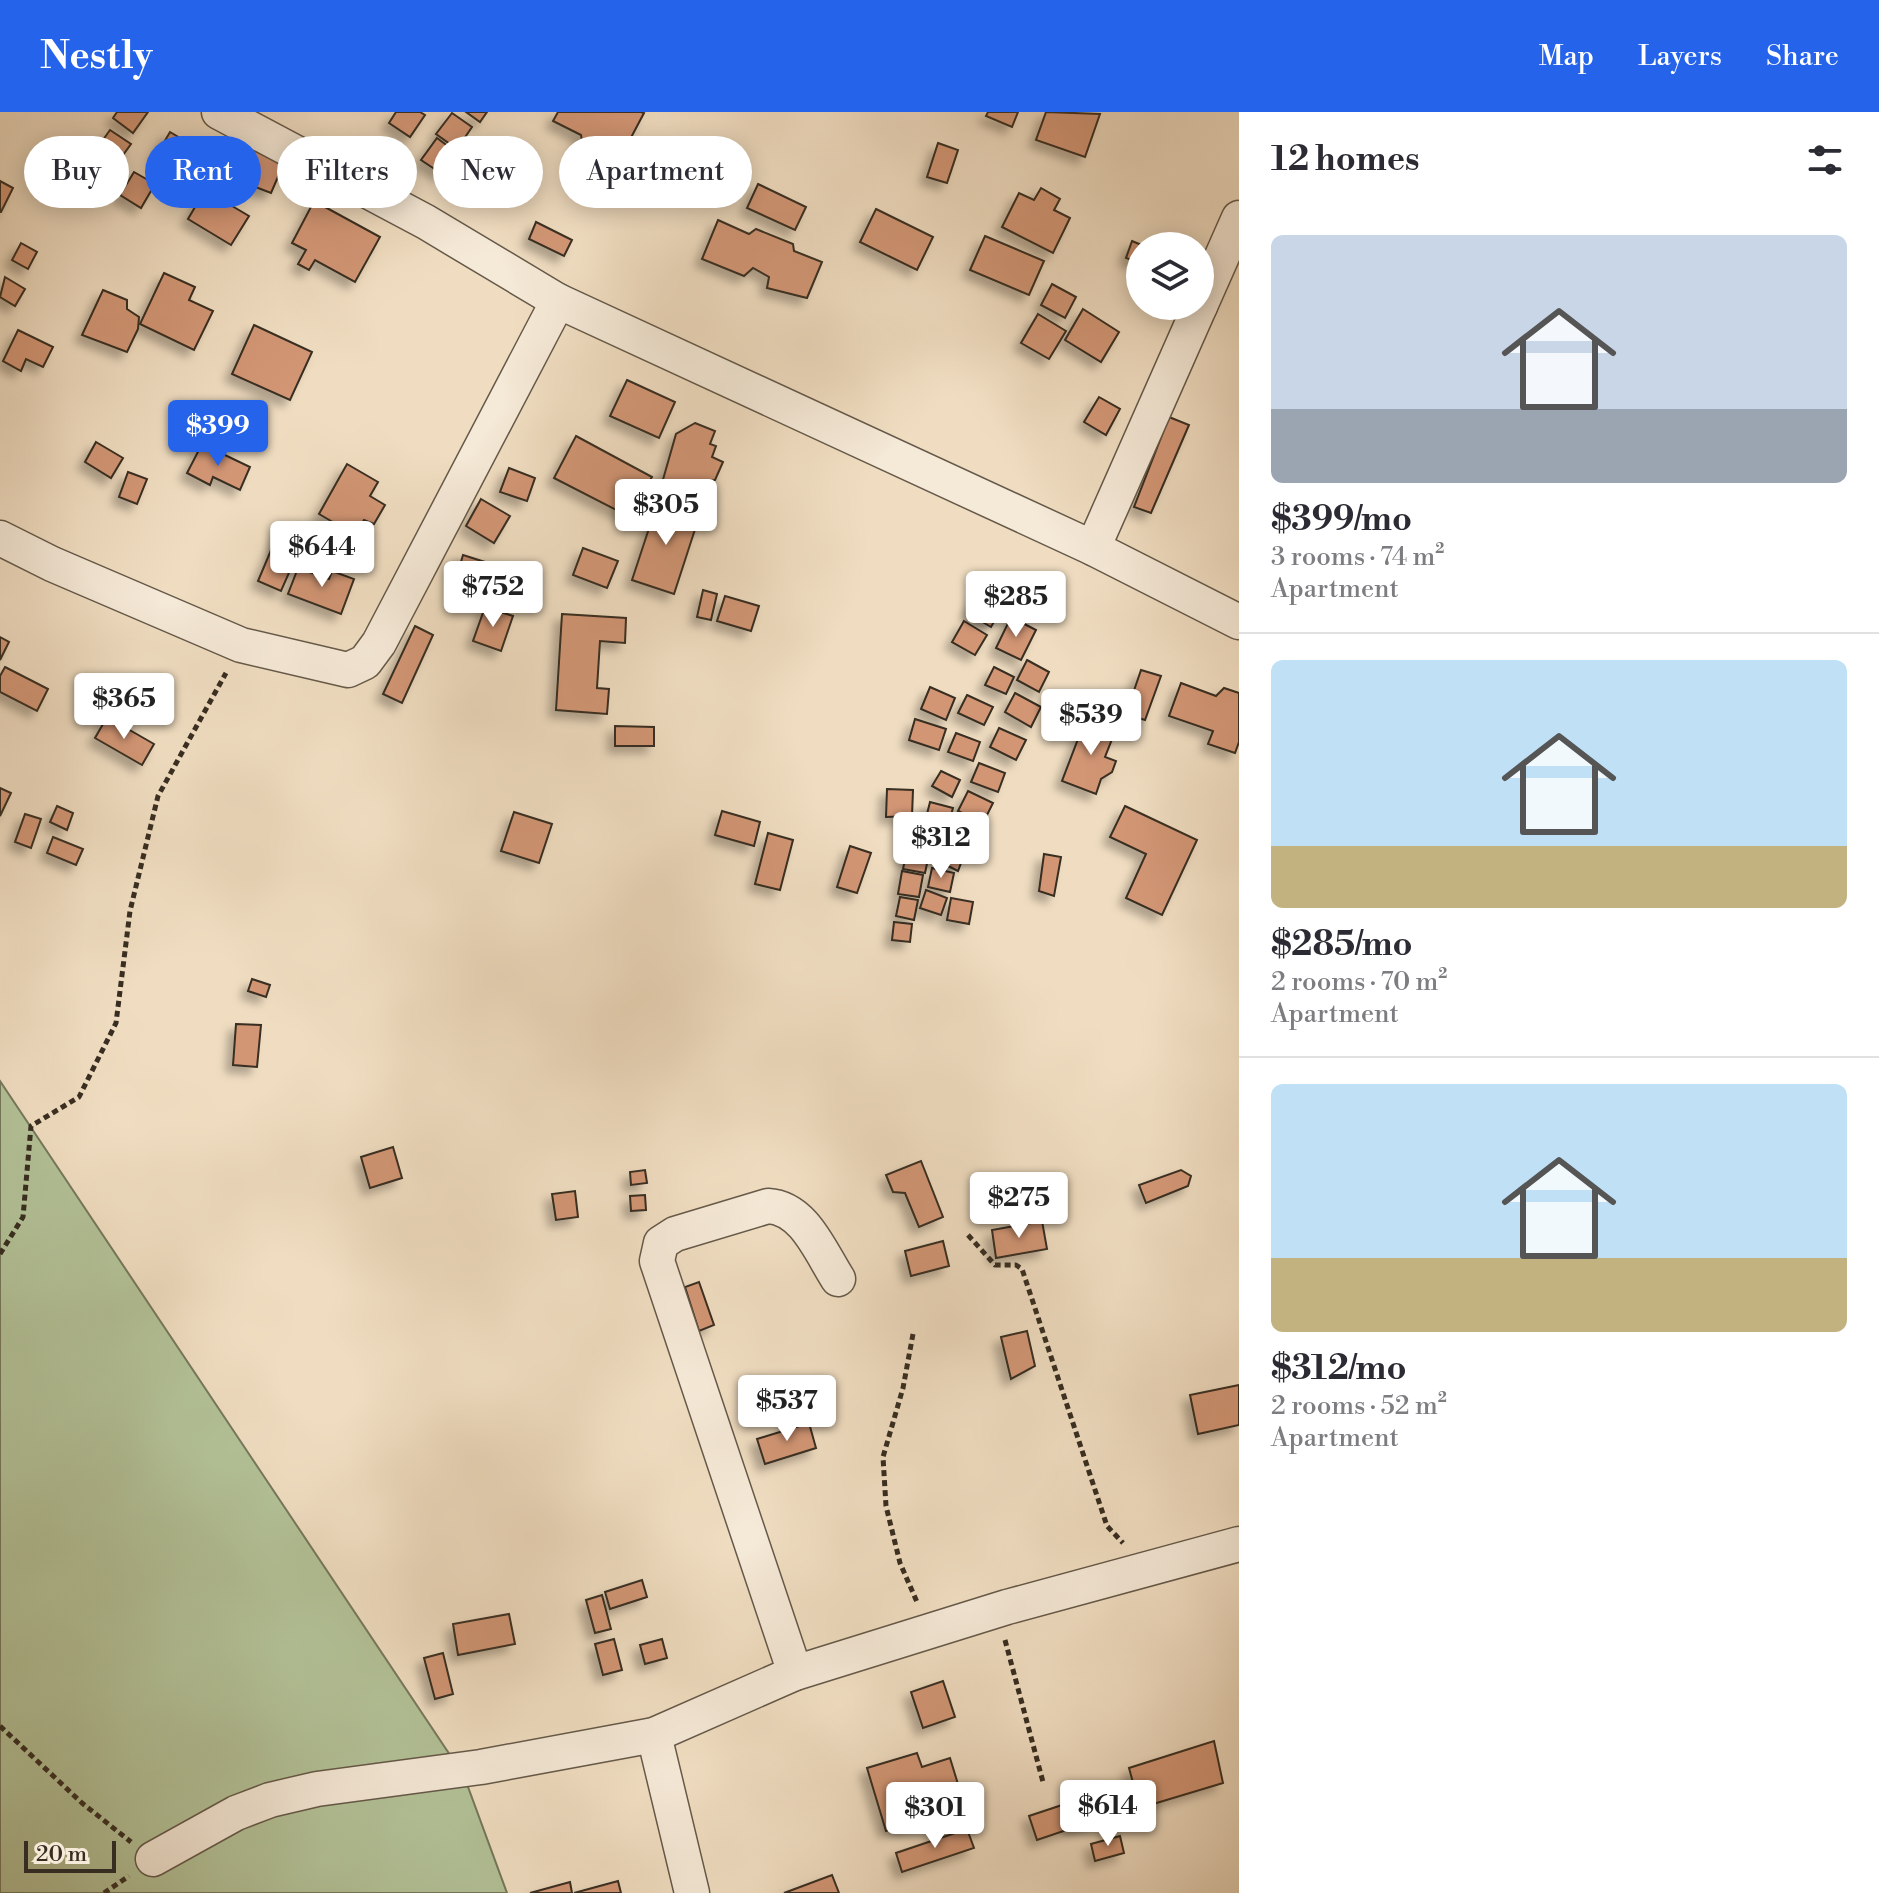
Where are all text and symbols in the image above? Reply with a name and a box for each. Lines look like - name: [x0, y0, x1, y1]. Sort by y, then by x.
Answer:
- text: Nestly: [40, 33, 153, 80]
- text: Map: [1539, 39, 1594, 74]
- text: Layers: [1638, 39, 1722, 74]
- text: Share: [1766, 39, 1839, 74]
- chip: Buy: [24, 136, 129, 208]
- chip: Rent: [145, 136, 261, 208]
- chip: Filters: [277, 136, 417, 208]
- chip: New: [433, 136, 543, 208]
- chip: Apartment: [559, 136, 752, 208]
- icon: filters: [1803, 138, 1847, 182]
- text: 12 homes: [1271, 139, 1420, 181]
- map controls: [1126, 232, 1214, 320]
- button: layers: [1126, 232, 1214, 320]
- icon: home: [1487, 287, 1631, 431]
- pin: $399: [171, 400, 265, 468]
- text: $399: [186, 410, 250, 442]
- pin: $305: [619, 479, 713, 547]
- text: $305: [633, 489, 699, 521]
- text: $399/mo: [1271, 499, 1412, 541]
- pin: $644: [275, 521, 369, 589]
- text: $644: [288, 531, 356, 563]
- text: 3 rooms · 74 m²: [1271, 541, 1444, 573]
- pin: $752: [446, 561, 540, 629]
- text: $752: [462, 571, 524, 603]
- pin: $285: [969, 571, 1063, 639]
- text: Apartment: [1271, 573, 1399, 605]
- text: $285: [984, 581, 1048, 613]
- pin: $365: [77, 673, 171, 741]
- text: $365: [92, 683, 156, 715]
- pin: $539: [1044, 689, 1138, 757]
- text: $539: [1059, 699, 1123, 731]
- icon: home: [1487, 712, 1631, 856]
- pin: $312: [894, 812, 988, 880]
- text: $312: [911, 822, 971, 854]
- text: $285/mo: [1271, 924, 1413, 966]
- text: 2 rooms · 70 m²: [1271, 966, 1447, 998]
- text: Apartment: [1271, 998, 1399, 1030]
- icon: home: [1487, 1136, 1631, 1280]
- pin: $275: [972, 1172, 1066, 1240]
- text: $275: [988, 1182, 1050, 1214]
- text: $312/mo: [1271, 1348, 1407, 1390]
- pin: $537: [740, 1375, 834, 1443]
- text: $537: [756, 1385, 818, 1417]
- text: 2 rooms · 52 m²: [1271, 1390, 1447, 1422]
- text: Apartment: [1271, 1422, 1399, 1454]
- pin: $614: [1061, 1780, 1155, 1848]
- pin: $301: [888, 1782, 982, 1850]
- text: $614: [1078, 1790, 1138, 1822]
- text: $301: [904, 1792, 966, 1824]
- scale bar: [24, 1837, 116, 1873]
- text: 20 m: [36, 1841, 87, 1868]

